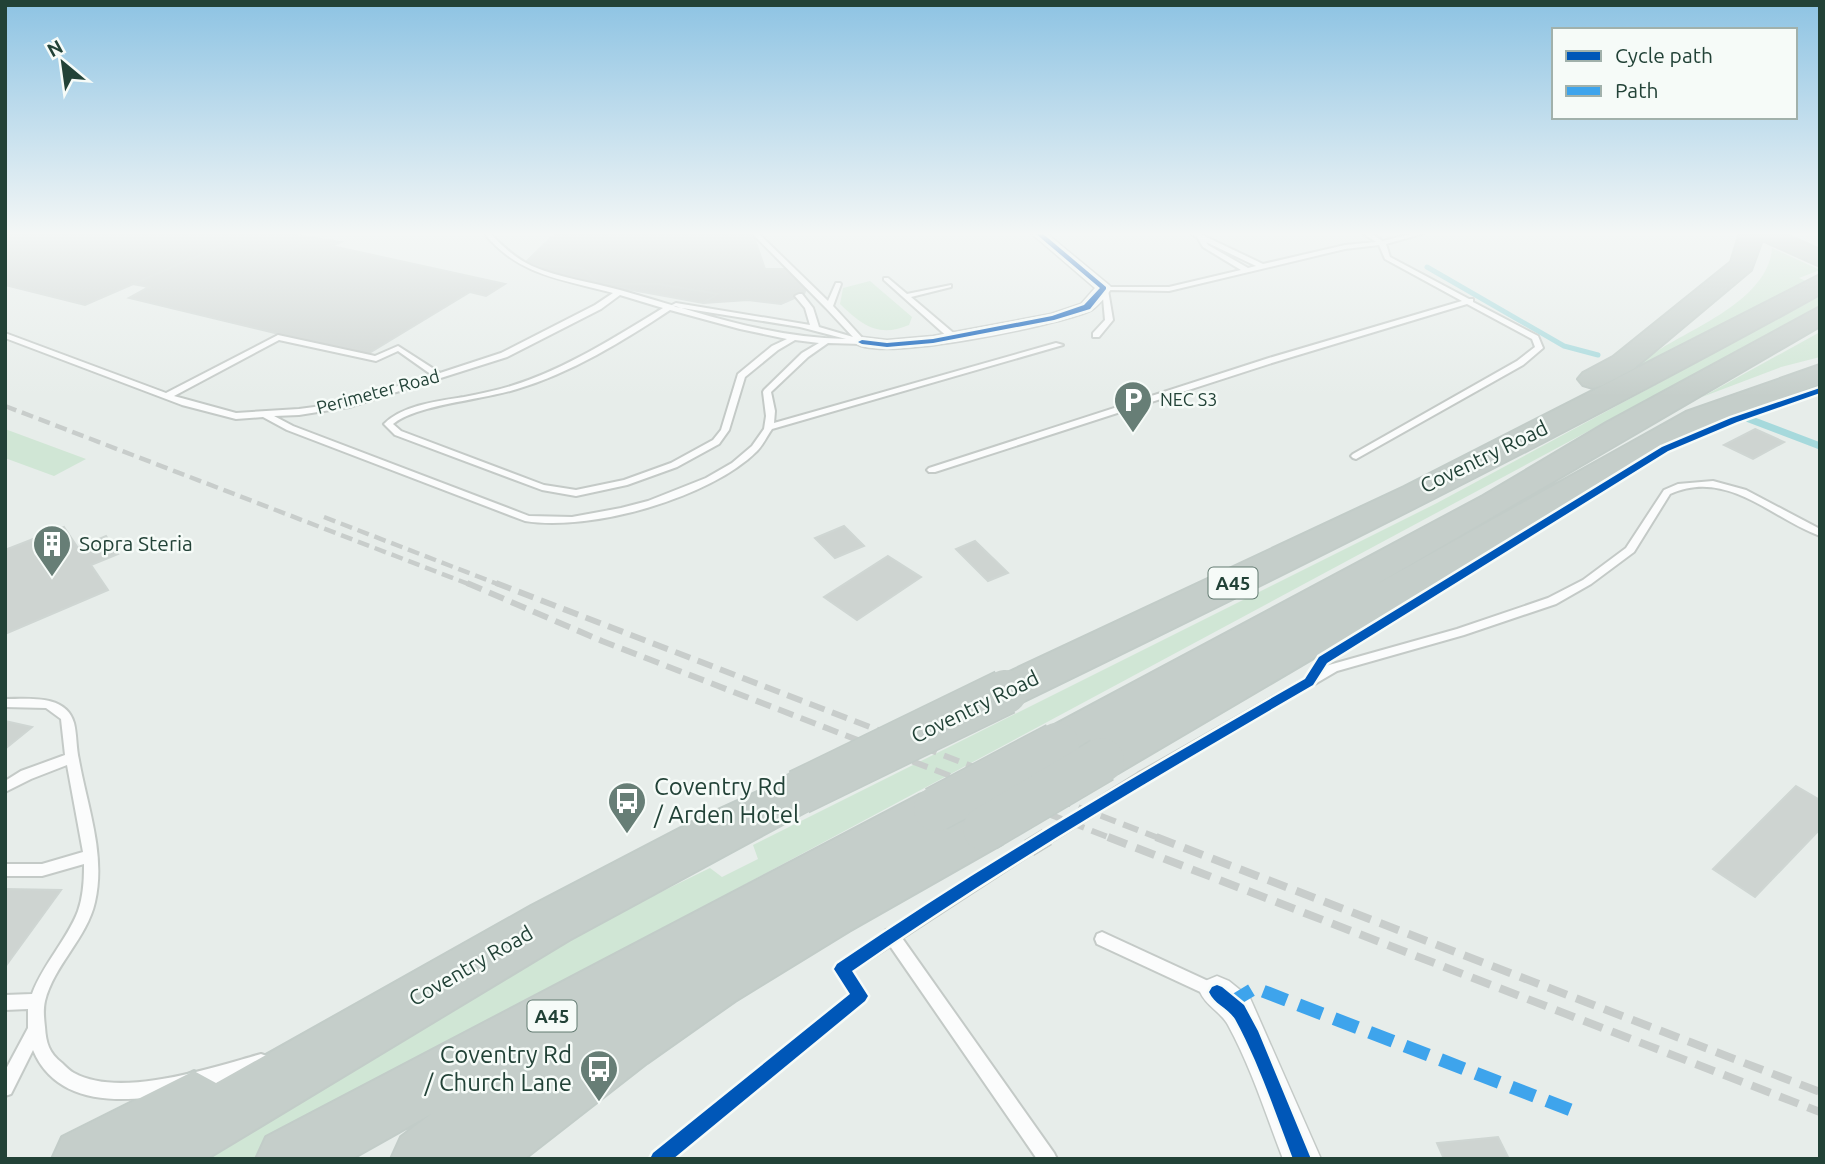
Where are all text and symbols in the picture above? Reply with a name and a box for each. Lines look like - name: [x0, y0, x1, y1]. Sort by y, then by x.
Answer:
- north arrow: [28, 28, 98, 98]
- legend: [1552, 28, 1797, 119]
- text: N: [43, 35, 66, 61]
- text: Cycle path: [1615, 43, 1713, 67]
- text: Path: [1615, 78, 1658, 102]
- street label: Perimeter Road: [314, 365, 441, 417]
- parking icon: NEC S3: [1112, 379, 1154, 434]
- place label: NEC S3: [1160, 389, 1217, 409]
- street label: Coventry Road: [1416, 415, 1551, 497]
- building icon: Sopra Steria: [31, 523, 73, 578]
- place label: Sopra Steria: [79, 531, 193, 555]
- road number: A45: [1208, 568, 1258, 598]
- street label: Coventry Road: [907, 665, 1042, 747]
- place label: Coventry Rd / Arden Hotel: [653, 773, 799, 828]
- bus stop icon: Coventry Rd / Arden Hotel: [606, 780, 648, 835]
- street label: Coventry Road: [404, 920, 537, 1010]
- road number: A45: [528, 1000, 576, 1032]
- place label: Coventry Rd / Church Lane: [424, 1041, 572, 1096]
- bus stop icon: Coventry Rd / Church Lane: [578, 1048, 620, 1103]

